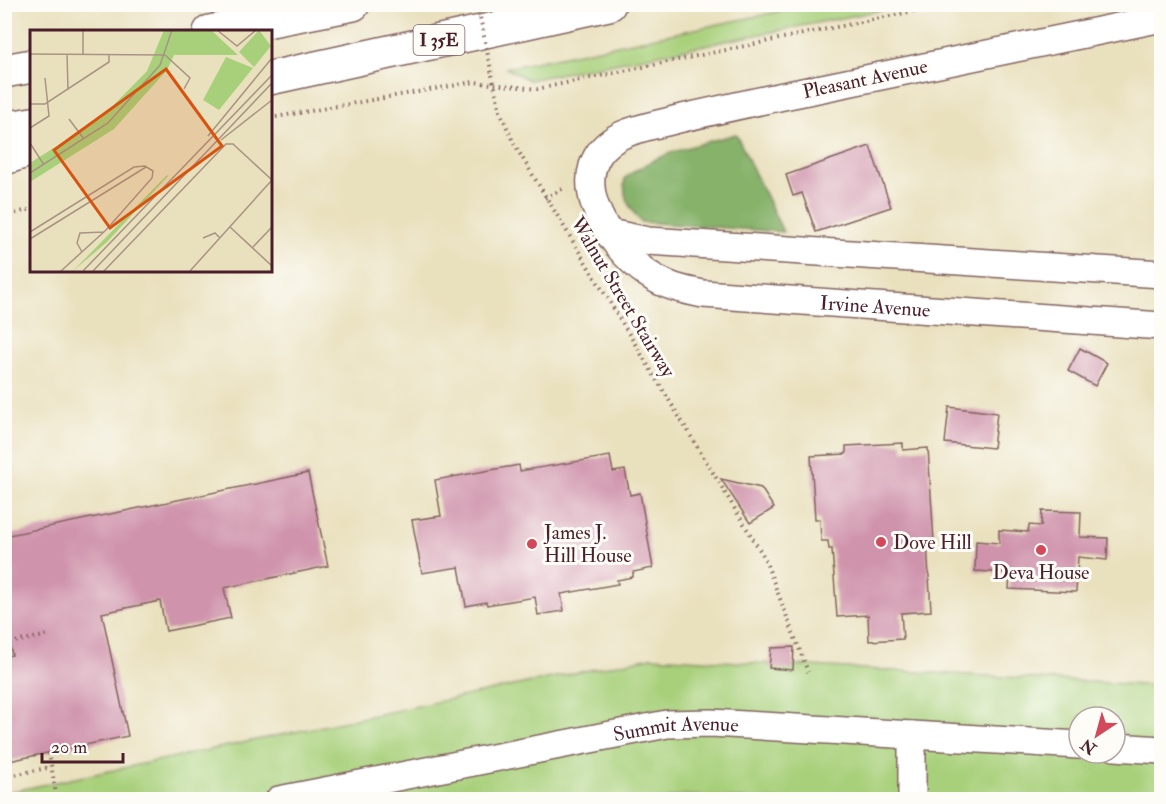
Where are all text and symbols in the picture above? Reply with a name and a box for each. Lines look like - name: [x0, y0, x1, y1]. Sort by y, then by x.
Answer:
- road number: I 35E: [414, 25, 464, 55]
- inset map: [30, 30, 272, 272]
- street label: Pleasant Avenue: [800, 54, 930, 104]
- street label: Walnut Street Stairway: [565, 211, 682, 383]
- street label: Irvine Avenue: [819, 290, 931, 322]
- place label: James J. Hill House: [543, 520, 632, 568]
- place label: Dove Hill: [893, 530, 972, 555]
- marker: Dove Hill: [874, 535, 888, 549]
- marker: James J. Hill House: [525, 537, 539, 551]
- marker: Deva House: [1034, 543, 1048, 557]
- place label: Deva House: [993, 560, 1089, 585]
- north arrow: [1067, 705, 1127, 765]
- street label: Summit Avenue: [611, 710, 739, 747]
- scale bar: [42, 726, 123, 764]
- text: N: [1077, 734, 1101, 759]
- text: 20 m: [51, 736, 87, 759]

